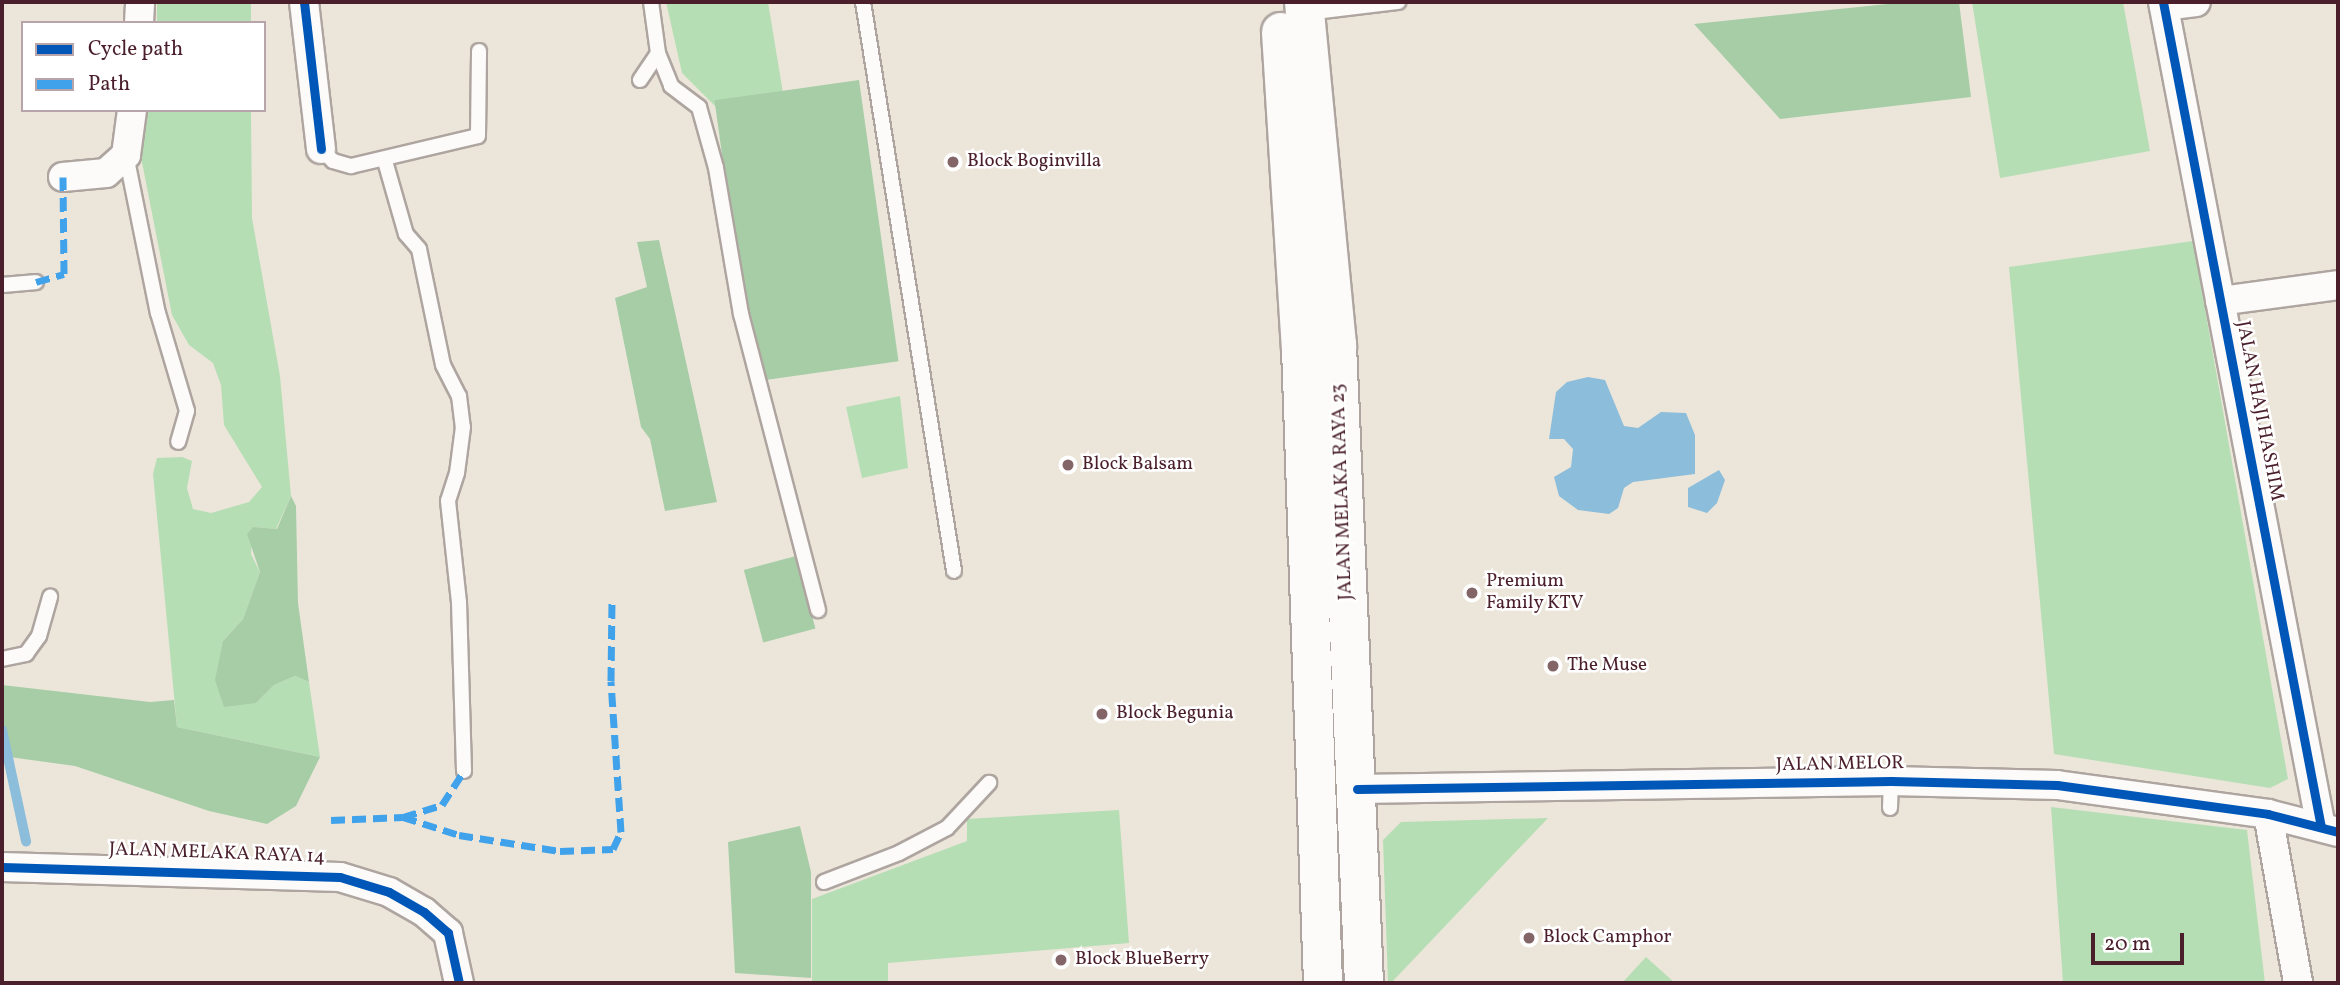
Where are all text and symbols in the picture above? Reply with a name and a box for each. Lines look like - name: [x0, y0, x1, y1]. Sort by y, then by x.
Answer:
- legend: [21, 21, 266, 112]
- text: Cycle path: [88, 35, 183, 64]
- text: Path: [88, 70, 130, 99]
- place label: Block Boginvilla: [967, 151, 1101, 173]
- marker: Block Boginvilla: [945, 154, 961, 170]
- street label: JALAN HAJI HASHIM: [2230, 319, 2288, 503]
- street label: JALAN MELAKA RAYA 23: [1328, 383, 1358, 601]
- place label: Block Balsam: [1082, 454, 1193, 476]
- marker: Block Balsam: [1060, 457, 1076, 473]
- place label: Premium Family KTV: [1486, 571, 1584, 615]
- marker: Premium Family KTV: [1464, 585, 1480, 601]
- place label: The Muse: [1567, 655, 1647, 677]
- marker: The Muse: [1545, 658, 1561, 674]
- place label: Block Begunia: [1116, 703, 1234, 725]
- marker: Block Begunia: [1094, 706, 1110, 722]
- street label: JALAN MELOR: [1776, 752, 1904, 778]
- street label: JALAN MELAKA RAYA 14: [109, 839, 325, 869]
- scale bar: [2095, 918, 2188, 962]
- place label: Block Camphor: [1543, 927, 1672, 949]
- marker: Block Camphor: [1521, 930, 1537, 946]
- text: 20 m: [2104, 930, 2150, 959]
- place label: Block BlueBerry: [1075, 949, 1209, 971]
- marker: Block BlueBerry: [1053, 952, 1069, 968]

